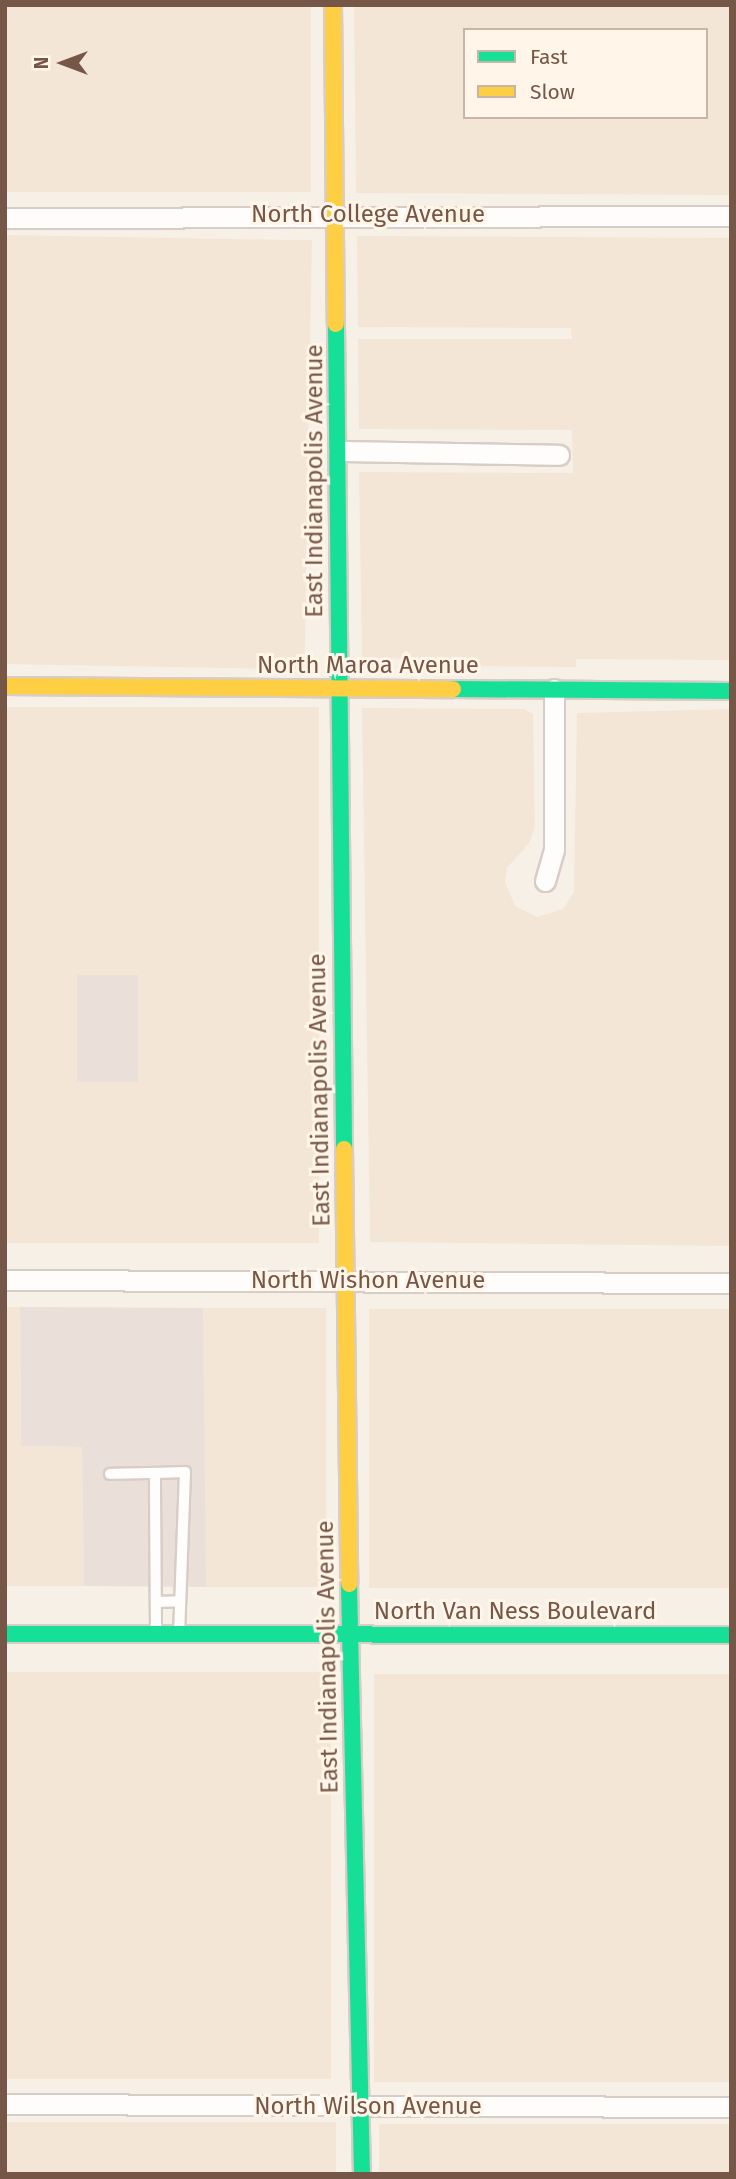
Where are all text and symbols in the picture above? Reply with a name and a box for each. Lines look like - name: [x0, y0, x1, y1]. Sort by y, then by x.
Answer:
- north arrow: [28, 28, 98, 98]
- legend: [463, 28, 708, 119]
- text: Fast: [530, 44, 568, 70]
- text: N: [30, 57, 53, 69]
- text: Slow: [530, 79, 575, 105]
- street label: North College Avenue: [251, 201, 485, 229]
- street label: East Indianapolis Avenue: [301, 344, 329, 618]
- street label: North Maroa Avenue: [257, 652, 479, 680]
- street label: East Indianapolis Avenue: [303, 953, 337, 1227]
- street label: North Wishon Avenue: [251, 1267, 485, 1295]
- street label: East Indianapolis Avenue: [311, 1520, 345, 1794]
- street label: North Van Ness Boulevard: [374, 1598, 656, 1626]
- street label: North Wilson Avenue: [254, 2093, 482, 2121]

